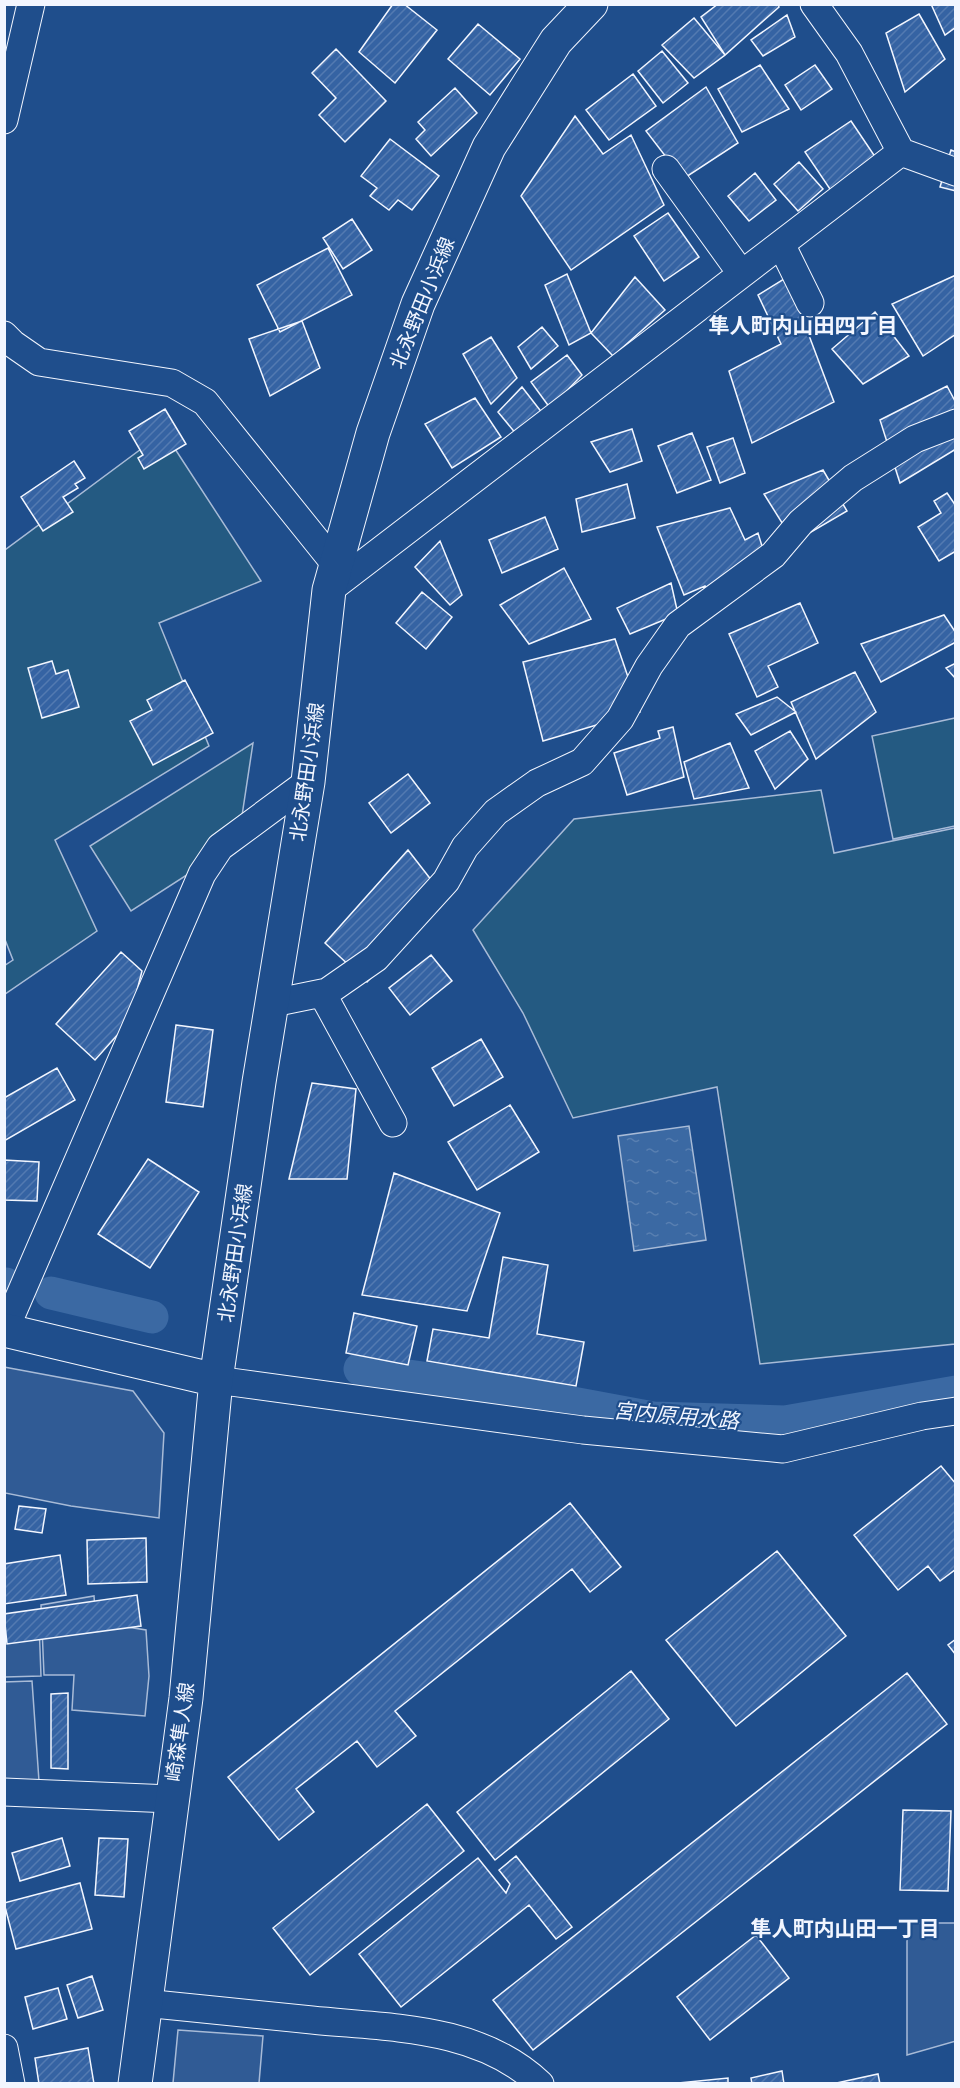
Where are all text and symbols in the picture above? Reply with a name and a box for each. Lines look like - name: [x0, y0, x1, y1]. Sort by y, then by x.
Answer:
- street label: 北永野田小浜線: [385, 234, 459, 372]
- district label: 隼人町内山田四丁目: [709, 313, 898, 338]
- street label: 北永野田小浜線: [285, 701, 329, 843]
- street label: 北永野田小浜線: [213, 1182, 257, 1324]
- water label: 宮内原用水路: [612, 1398, 742, 1434]
- street label: 崎森隼人線: [161, 1681, 199, 1783]
- district label: 隼人町内山田一丁目: [751, 1916, 940, 1941]

